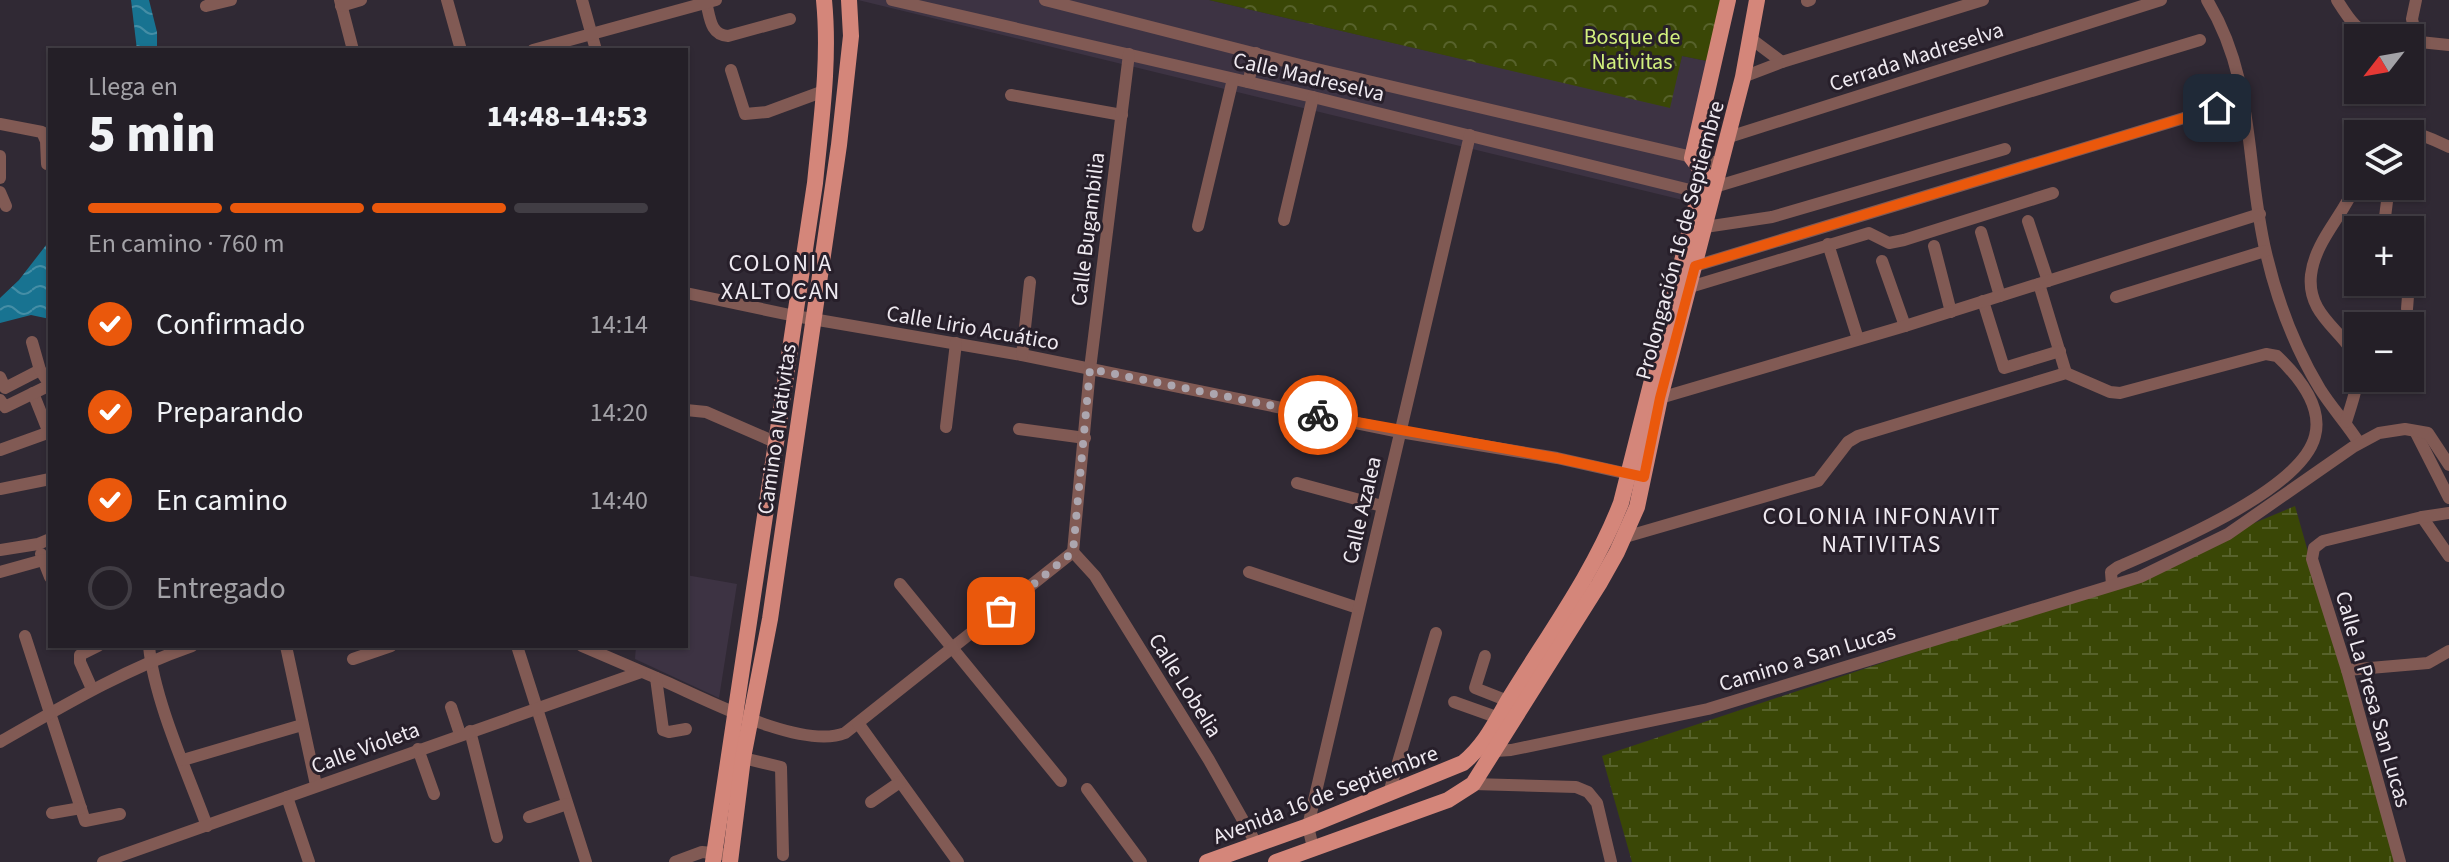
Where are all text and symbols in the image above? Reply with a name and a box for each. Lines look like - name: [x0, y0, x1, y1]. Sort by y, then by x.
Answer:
- street label: Cerrada Madreselva: [1825, 14, 2007, 100]
- park label: Bosque de Nativitas: [1584, 21, 1680, 78]
- north arrow: [2344, 24, 2424, 104]
- map controls: [2344, 24, 2424, 392]
- street label: Calle Madreselva: [1230, 44, 1388, 110]
- text: Llega en: [88, 68, 178, 105]
- pin: [2183, 74, 2251, 142]
- icon: home: [2195, 86, 2239, 130]
- text: 14:48–14:53: [487, 95, 648, 138]
- street label: Prolongación 16 de Septiembre: [1627, 97, 1733, 383]
- text: 5 min: [88, 98, 216, 172]
- button: layers: [2344, 120, 2424, 200]
- street label: Calle Bugambilia: [1063, 150, 1113, 308]
- button: +: [2344, 216, 2424, 296]
- text: En camino · 760 m: [88, 225, 284, 262]
- district label: COLONIA XALTOCAN: [721, 246, 841, 309]
- street label: Calle Lirio Acuático: [884, 297, 1062, 359]
- icon: check: [88, 302, 132, 346]
- text: Confirmado: [156, 303, 305, 346]
- text: 14:14: [590, 306, 648, 343]
- button: −: [2344, 312, 2424, 392]
- street label: Camino a Nativitas: [749, 342, 805, 517]
- courier: [1278, 375, 1358, 455]
- icon: check: [88, 390, 132, 434]
- text: Preparando: [156, 391, 303, 434]
- icon: bike: [1296, 393, 1340, 437]
- text: 14:20: [590, 394, 648, 431]
- street label: Calle Azalea: [1334, 453, 1390, 567]
- icon: check: [88, 478, 132, 522]
- text: En camino: [156, 479, 288, 522]
- text: 14:40: [590, 482, 648, 519]
- district label: COLONIA INFONAVIT NATIVITAS: [1763, 499, 2001, 562]
- text: Entregado: [156, 567, 286, 610]
- pin: [967, 577, 1035, 645]
- street label: Calle La Presa San Lucas: [2327, 587, 2419, 811]
- icon: bag: [979, 589, 1023, 633]
- street label: Camino a San Lucas: [1715, 616, 1899, 700]
- street label: Calle Lobelia: [1140, 627, 1230, 744]
- street label: Calle Violeta: [307, 714, 424, 782]
- street label: Avenida 16 de Septiembre: [1208, 737, 1443, 853]

